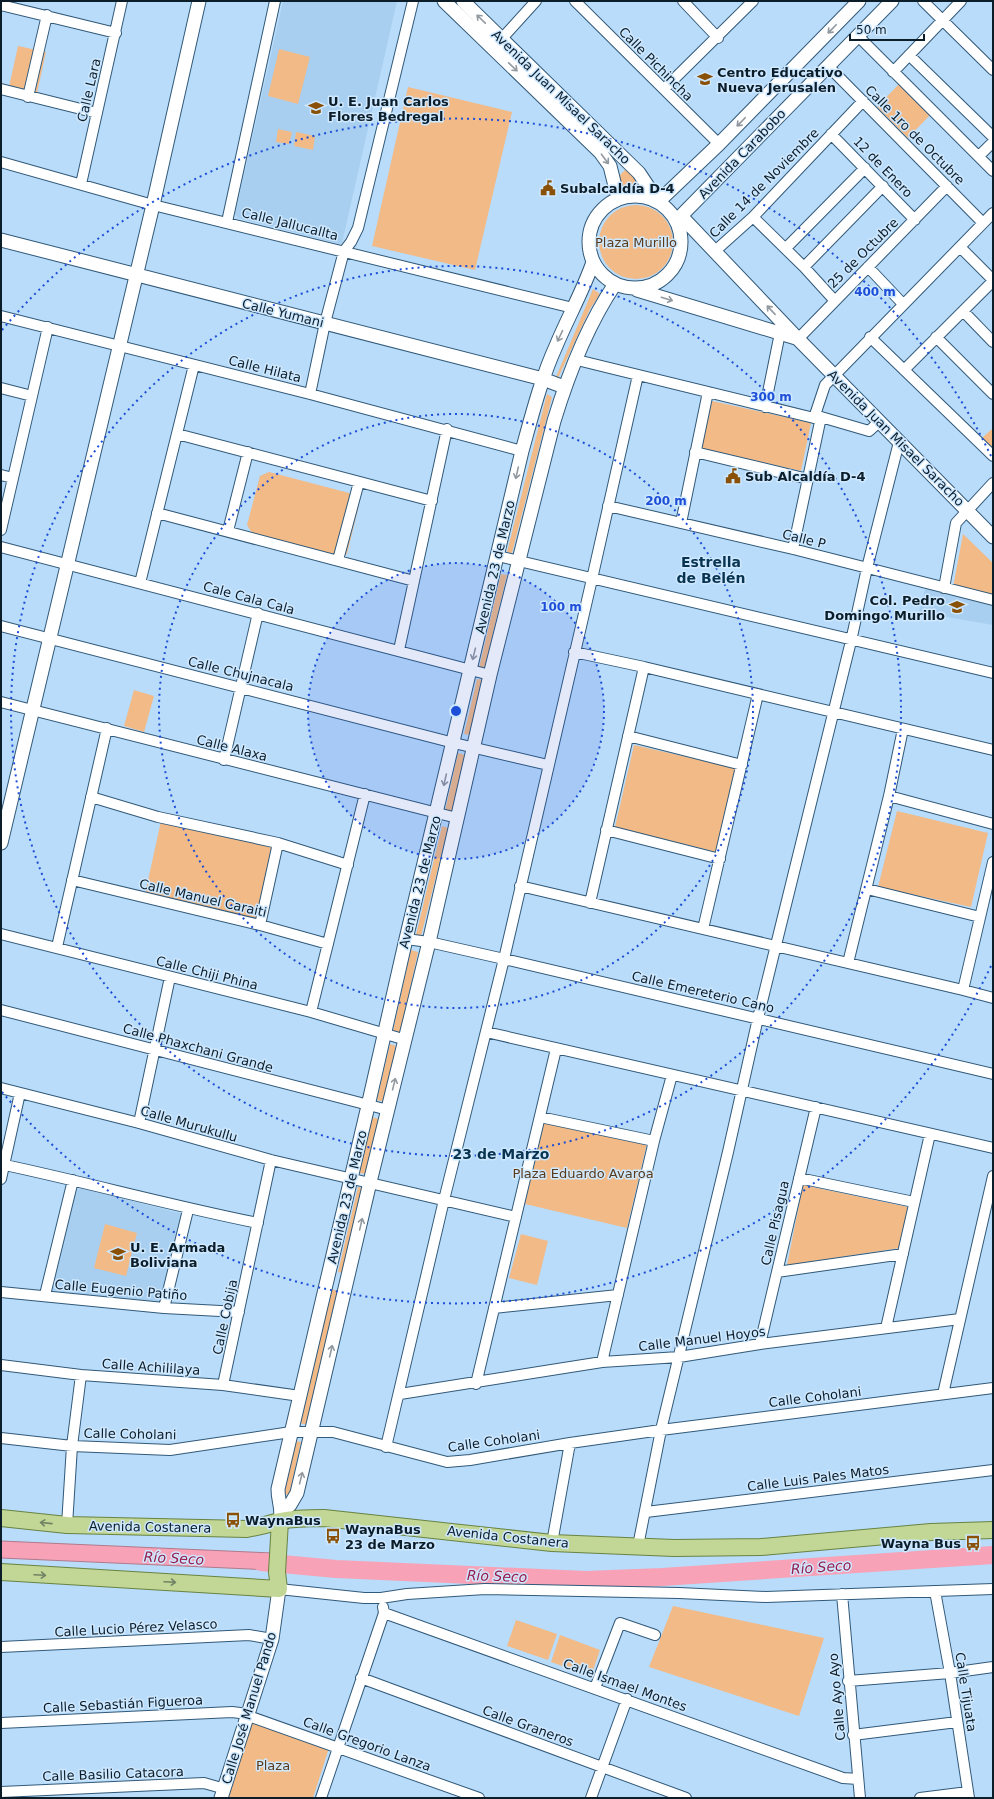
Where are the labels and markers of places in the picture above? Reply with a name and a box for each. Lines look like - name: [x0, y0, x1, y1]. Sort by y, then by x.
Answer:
- place label: Centro Educativo Nueva Jerusalen: [717, 65, 843, 95]
- school or university icon: Centro Educativo Nueva Jerusalen: [696, 70, 714, 88]
- place label: U. E. Juan Carlos Flores Bedregal: [328, 94, 449, 124]
- school or university icon: U. E. Juan Carlos Flores Bedregal: [307, 99, 325, 117]
- public building icon: Subalcaldía D-4: [539, 179, 557, 197]
- place label: Subalcaldía D-4: [560, 181, 675, 196]
- public building icon: Sub Alcaldía D-4: [724, 467, 742, 485]
- place label: Sub Alcaldía D-4: [745, 469, 865, 484]
- place label: Col. Pedro Domingo Murillo: [824, 593, 945, 623]
- school or university icon: Col. Pedro Domingo Murillo: [948, 598, 966, 616]
- centre of rings: [449, 704, 463, 718]
- place label: U. E. Armada Boliviana: [130, 1240, 225, 1270]
- school or university icon: U. E. Armada Boliviana: [109, 1245, 127, 1263]
- bus stop icon: WaynaBus: [224, 1511, 242, 1529]
- place label: WaynaBus: [245, 1513, 321, 1528]
- place label: WaynaBus 23 de Marzo: [345, 1522, 435, 1552]
- bus stop icon: WaynaBus 23 de Marzo: [324, 1527, 342, 1545]
- bus stop icon: Wayna Bus: [964, 1534, 982, 1552]
- place label: Wayna Bus: [881, 1536, 961, 1551]

